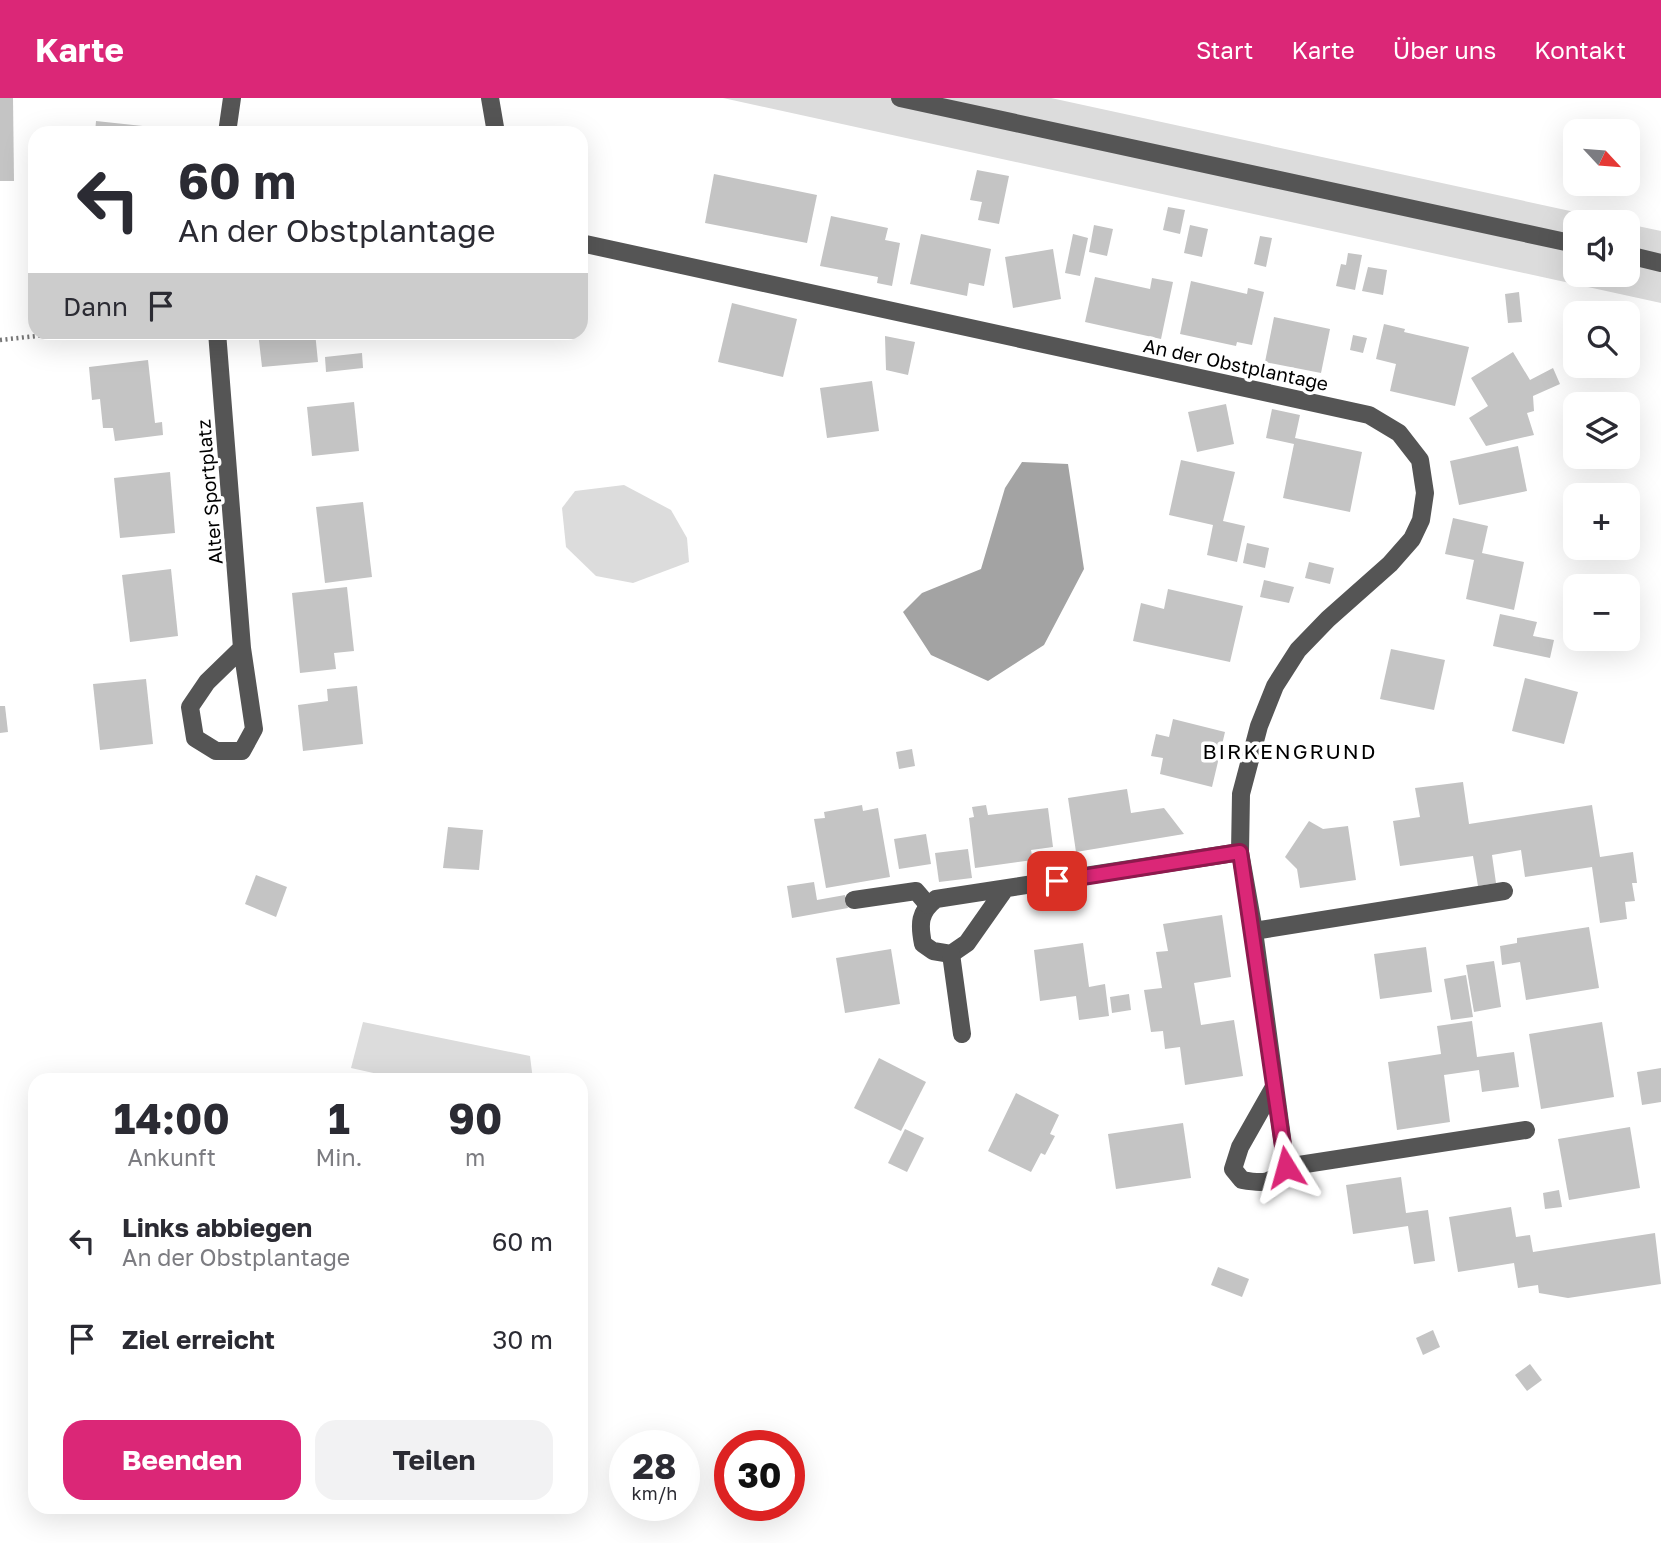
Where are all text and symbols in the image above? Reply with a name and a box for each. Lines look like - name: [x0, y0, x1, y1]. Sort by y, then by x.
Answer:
- text: Karte: [35, 30, 124, 69]
- text: Start: [1196, 35, 1253, 64]
- text: Karte: [1291, 35, 1355, 64]
- text: Über uns: [1393, 35, 1496, 64]
- text: Kontakt: [1534, 35, 1626, 64]
- north arrow: [1563, 119, 1640, 196]
- map controls: [1563, 119, 1640, 651]
- text: 60 m: [178, 151, 296, 210]
- icon: left: [63, 154, 154, 245]
- button: sound: [1563, 210, 1640, 287]
- text: An der Obstplantage: [178, 211, 495, 249]
- icon: arrive: [142, 287, 180, 325]
- text: Dann: [63, 291, 128, 322]
- button: search: [1563, 301, 1640, 378]
- street label: An der Obstplantage: [1141, 333, 1331, 395]
- button: layers: [1563, 392, 1640, 469]
- street label: Alter Sportplatz: [191, 419, 227, 565]
- button: +: [1563, 483, 1640, 560]
- button: −: [1563, 574, 1640, 651]
- district label: BIRKENGRUND: [1202, 738, 1378, 764]
- pin: [1027, 851, 1087, 911]
- icon: arrive: [1038, 862, 1076, 900]
- text: 14:00: [114, 1093, 230, 1143]
- text: 1: [328, 1093, 350, 1143]
- text: 90: [448, 1093, 502, 1143]
- position arrow: [1249, 1130, 1323, 1204]
- text: Ankunft: [128, 1143, 216, 1171]
- text: Min.: [315, 1143, 362, 1171]
- text: m: [465, 1143, 485, 1171]
- text: Links abbiegen: [122, 1212, 312, 1243]
- icon: left: [63, 1222, 101, 1260]
- text: 60 m: [492, 1226, 553, 1257]
- text: An der Obstplantage: [122, 1243, 350, 1271]
- icon: arrive: [63, 1320, 101, 1358]
- text: Ziel erreicht: [122, 1324, 275, 1355]
- text: 30 m: [492, 1324, 553, 1355]
- button: Beenden: [63, 1420, 301, 1500]
- button: Teilen: [315, 1420, 553, 1500]
- speed limit sign: 30: [714, 1430, 805, 1521]
- text: 28: [633, 1445, 676, 1487]
- text: km/h: [632, 1482, 677, 1504]

